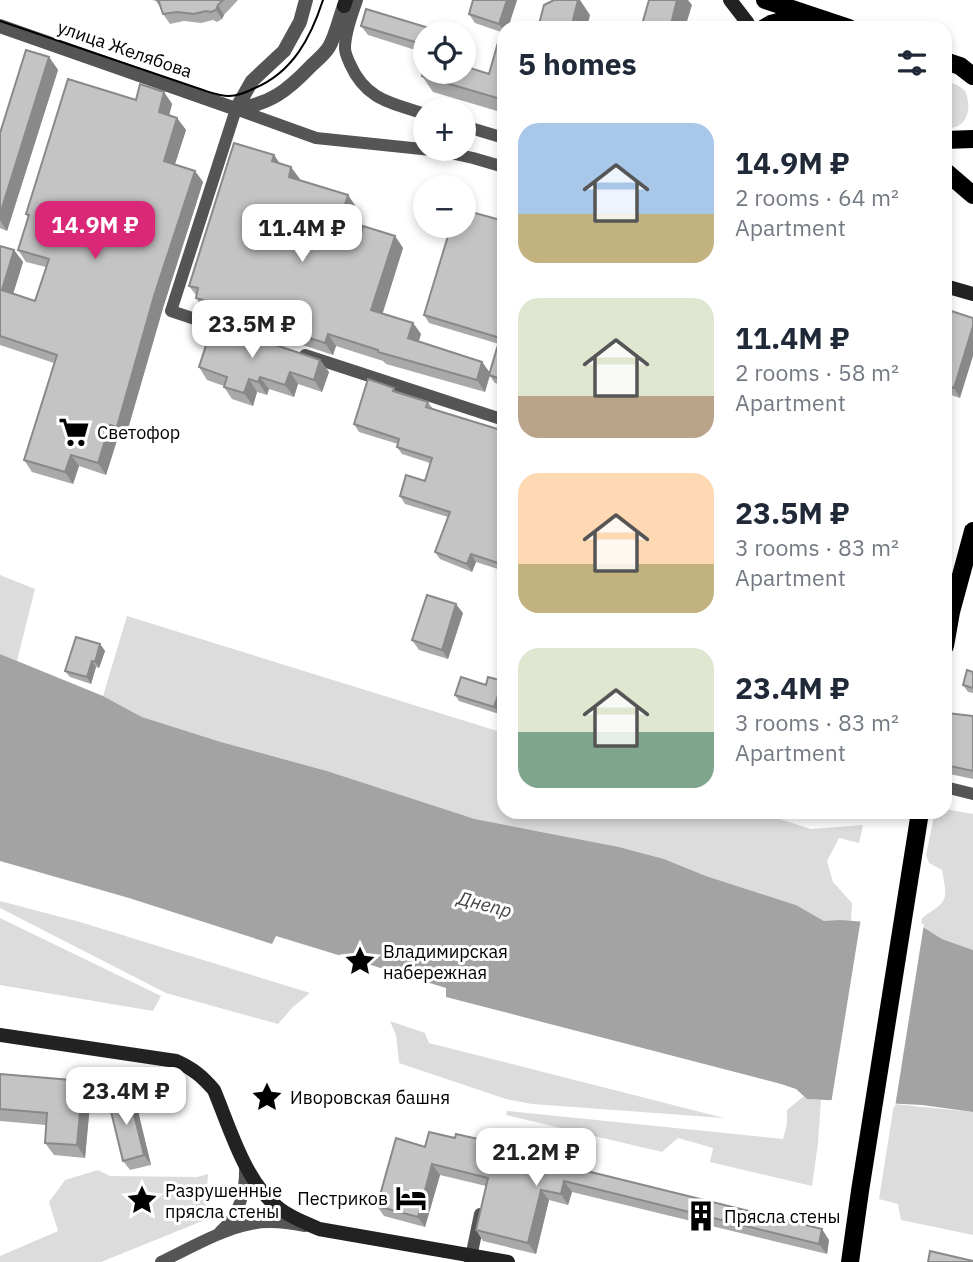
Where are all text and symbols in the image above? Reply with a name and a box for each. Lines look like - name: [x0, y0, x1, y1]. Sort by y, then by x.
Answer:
- street label: улица Желябова: [55, 15, 196, 83]
- map controls: [413, 21, 476, 238]
- button: locate: [413, 21, 476, 84]
- text: 5 homes: [518, 44, 637, 83]
- icon: filters: [893, 44, 931, 82]
- button: +: [413, 98, 476, 161]
- text: 14.9M ₽: [735, 143, 850, 182]
- icon: home: [574, 151, 658, 235]
- button: −: [413, 175, 476, 238]
- text: 2 rooms · 64 m²: [735, 182, 899, 212]
- pin: 14.9M ₽: [30, 202, 160, 261]
- pin: 11.4M ₽: [237, 204, 367, 264]
- text: 14.9M ₽: [51, 209, 139, 239]
- text: 11.4M ₽: [258, 212, 346, 242]
- text: Apartment: [735, 212, 846, 242]
- pin: 23.5M ₽: [187, 300, 317, 360]
- text: 23.5M ₽: [208, 308, 296, 338]
- text: 11.4M ₽: [735, 318, 850, 357]
- icon: home: [574, 326, 658, 410]
- text: 2 rooms · 58 m²: [735, 357, 899, 387]
- text: Apartment: [735, 387, 846, 417]
- supermarket icon: Светофор: [57, 415, 91, 449]
- place label: Светофор: [97, 421, 180, 444]
- text: 23.5M ₽: [735, 493, 850, 532]
- icon: home: [574, 501, 658, 585]
- text: 3 rooms · 83 m²: [735, 532, 899, 562]
- text: Apartment: [735, 562, 846, 592]
- text: 23.4M ₽: [735, 668, 850, 707]
- icon: home: [574, 676, 658, 760]
- text: 3 rooms · 83 m²: [735, 707, 899, 737]
- text: Apartment: [735, 737, 846, 767]
- water label: Днепр: [453, 885, 515, 923]
- place label: Владимирская набережная: [383, 940, 508, 984]
- place icon: Владимирская набережная: [343, 944, 377, 978]
- pin: 23.4M ₽: [61, 1068, 191, 1127]
- text: 23.4M ₽: [82, 1075, 170, 1105]
- place icon: Иворовская башня: [250, 1080, 284, 1114]
- place label: Иворовская башня: [290, 1086, 450, 1109]
- pin: 21.2M ₽: [471, 1128, 601, 1188]
- text: 21.2M ₽: [492, 1136, 580, 1166]
- place label: Разрушенные прясла стены: [165, 1179, 282, 1223]
- hotel icon: Пестриков: [394, 1181, 428, 1215]
- place icon: Разрушенные прясла стены: [125, 1183, 159, 1217]
- place label: Пестриков: [297, 1187, 388, 1210]
- building icon: Прясла стены: [684, 1199, 718, 1233]
- place label: Прясла стены: [724, 1205, 841, 1228]

